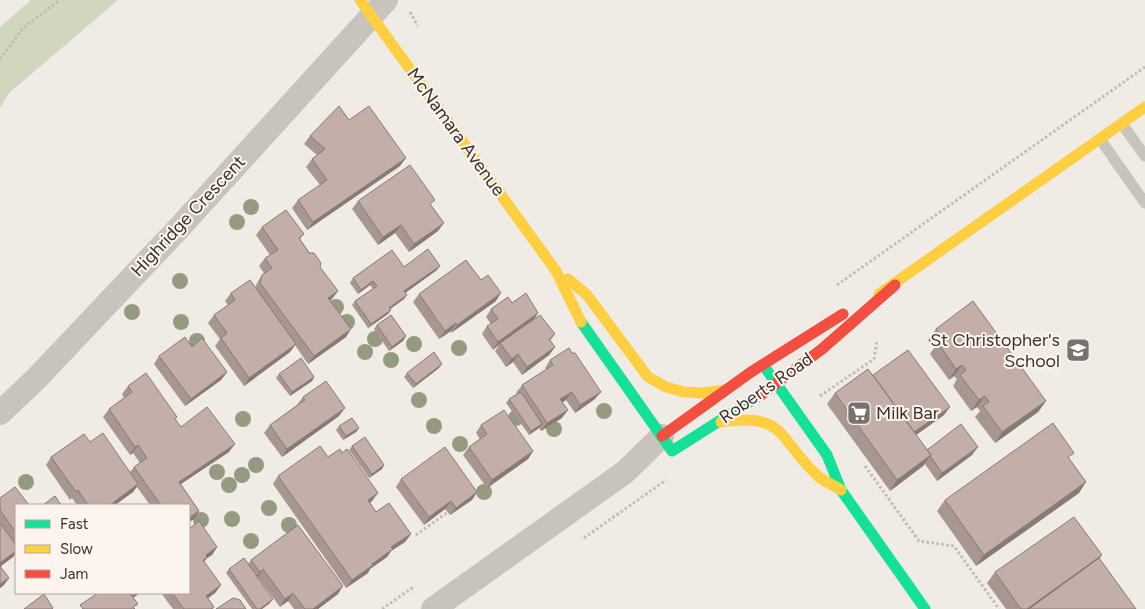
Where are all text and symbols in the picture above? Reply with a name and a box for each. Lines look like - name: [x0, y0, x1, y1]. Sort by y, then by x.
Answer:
- street label: McNamara Avenue: [402, 64, 510, 201]
- street label: Highridge Crescent: [126, 151, 250, 281]
- place label: St Christopher's School: [930, 329, 1060, 372]
- school or university icon: St Christopher's School: [1065, 337, 1091, 363]
- street label: Roberts Road: [715, 348, 817, 428]
- supermarket icon: Milk Bar: [846, 400, 872, 426]
- place label: Milk Bar: [876, 402, 939, 424]
- legend: [15, 504, 190, 594]
- text: Fast: [60, 515, 89, 533]
- text: Slow: [60, 540, 93, 558]
- text: Jam: [60, 565, 88, 583]

